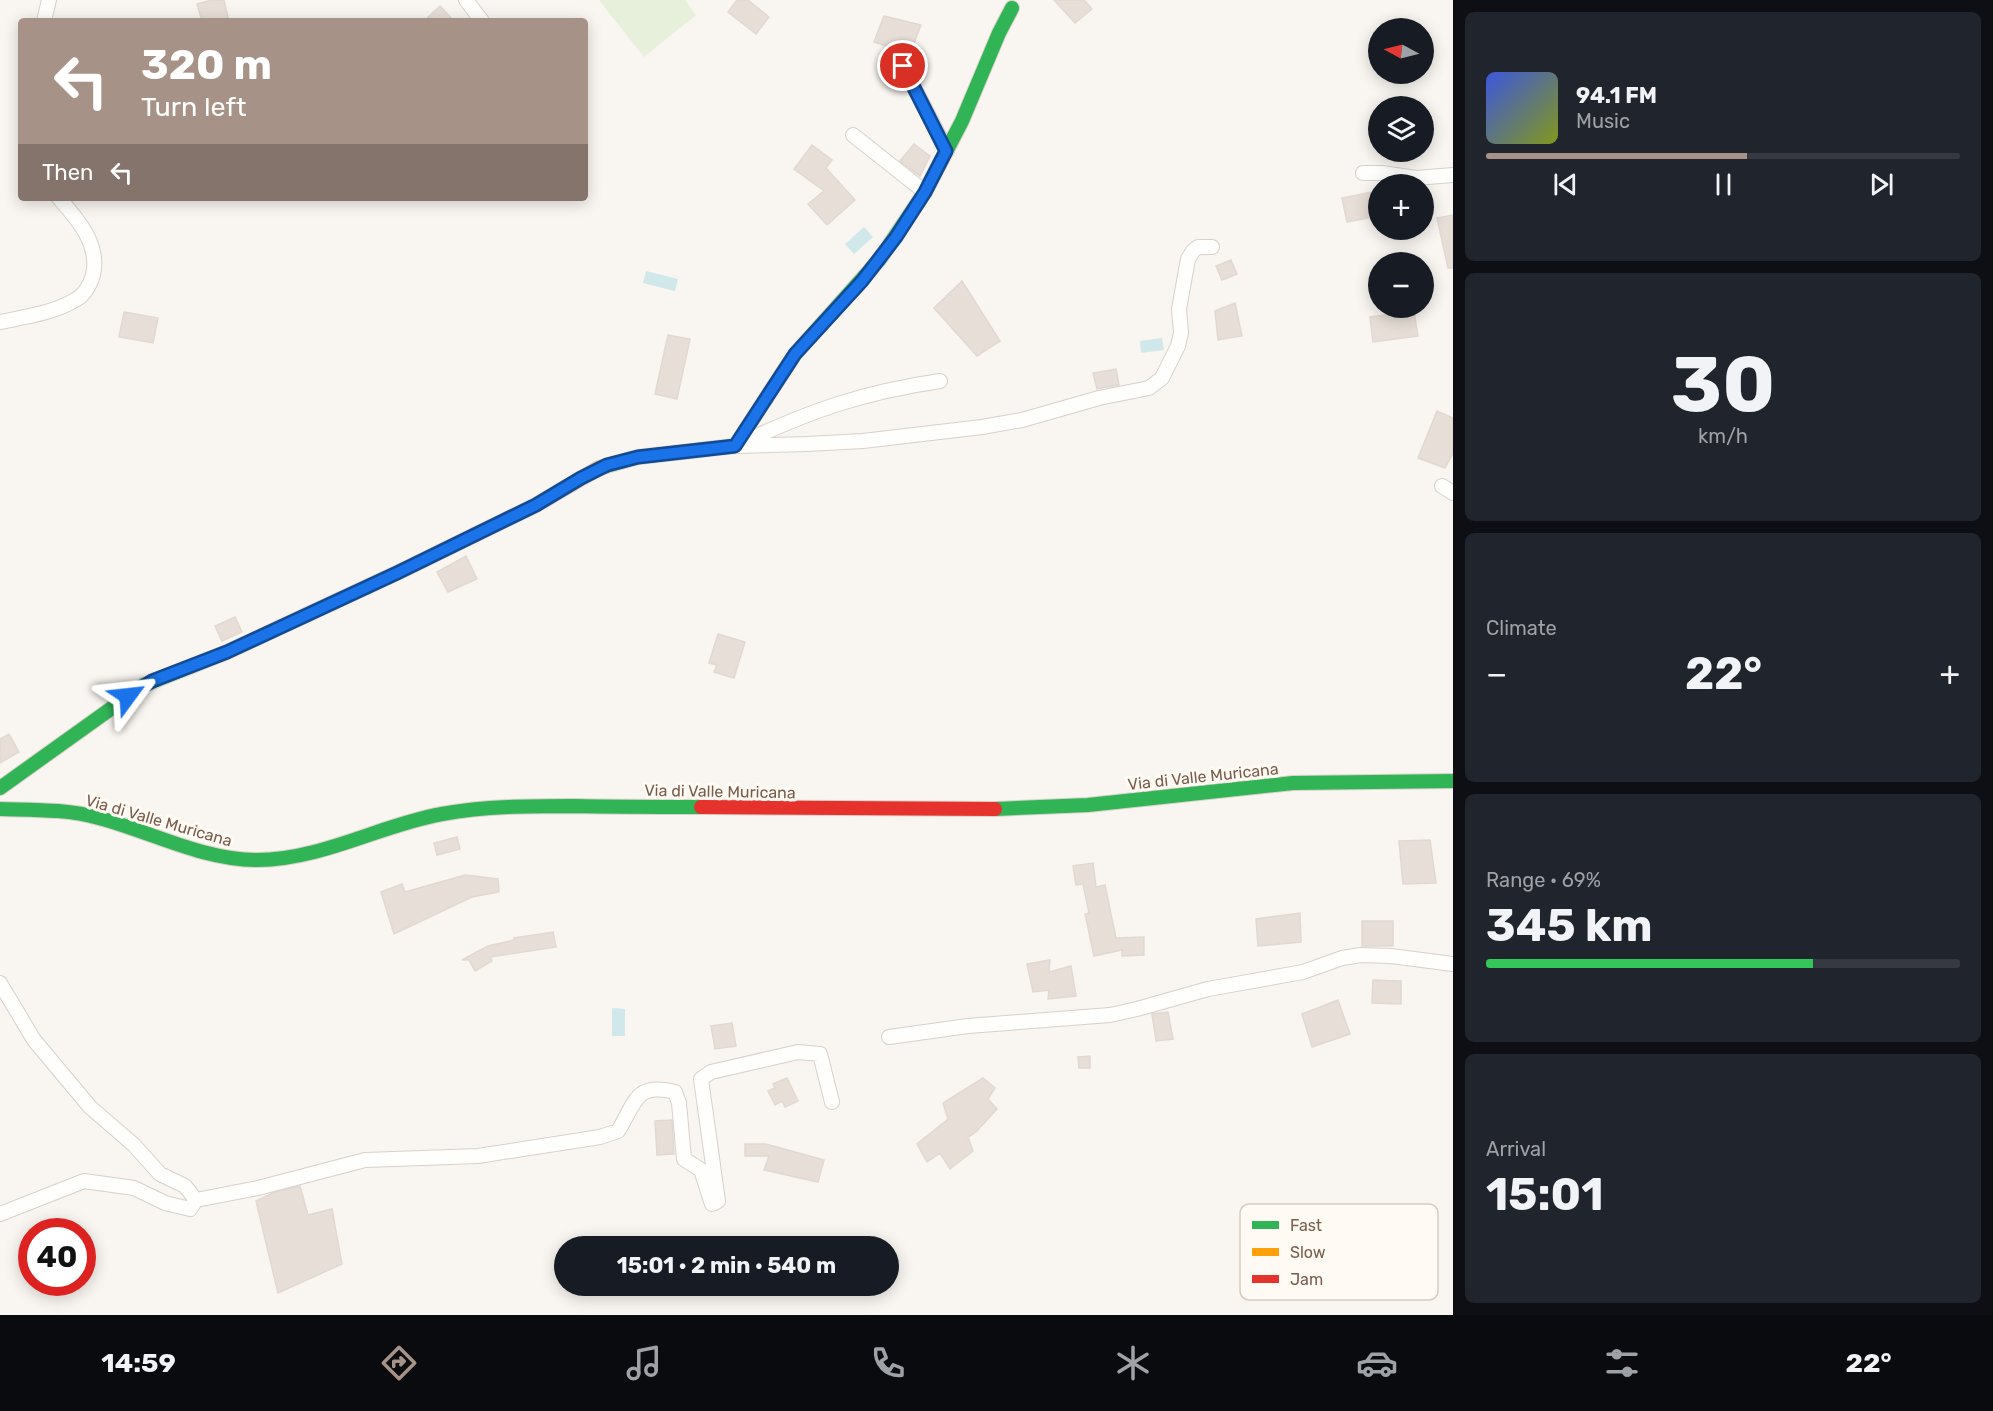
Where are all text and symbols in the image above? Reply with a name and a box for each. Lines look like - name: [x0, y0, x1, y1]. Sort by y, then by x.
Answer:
- north arrow: [1368, 18, 1434, 84]
- map controls: [1368, 18, 1434, 318]
- text: 320 m: [141, 40, 272, 90]
- pin: [877, 40, 928, 91]
- icon: left: [42, 42, 120, 120]
- icon: arrive: [886, 49, 919, 82]
- text: 94.1 FM: [1576, 82, 1657, 109]
- text: Turn left: [141, 91, 246, 123]
- button: layers: [1368, 96, 1434, 162]
- text: Music: [1576, 109, 1630, 133]
- icon: left: [105, 156, 138, 189]
- text: Then: [42, 159, 93, 186]
- icon: previous: [1549, 168, 1582, 201]
- icon: pause: [1707, 168, 1740, 201]
- icon: next: [1865, 168, 1898, 201]
- button: +: [1368, 174, 1434, 240]
- button: −: [1368, 252, 1434, 318]
- text: 30: [1671, 338, 1775, 431]
- text: km/h: [1698, 424, 1748, 448]
- text: Climate: [1486, 616, 1557, 640]
- text: 22°: [1685, 647, 1762, 700]
- text: −: [1486, 654, 1507, 693]
- text: +: [1939, 654, 1960, 693]
- position arrow: [96, 664, 160, 728]
- street label: Via di Valle Muricana: [1127, 759, 1279, 794]
- street label: Via di Valle Muricana: [644, 781, 796, 802]
- street label: Via di Valle Muricana: [83, 790, 234, 850]
- text: Range · 69%: [1486, 868, 1601, 892]
- text: 345 km: [1486, 899, 1653, 952]
- text: Arrival: [1486, 1137, 1546, 1161]
- text: 15:01: [1486, 1168, 1604, 1221]
- legend: [1240, 1204, 1438, 1300]
- text: Fast: [1290, 1216, 1322, 1235]
- speed limit sign: 40: [18, 1218, 96, 1296]
- text: Slow: [1290, 1243, 1326, 1262]
- text: 15:01 · 2 min · 540 m: [617, 1252, 836, 1279]
- text: Jam: [1290, 1270, 1323, 1289]
- icon: directions: [378, 1342, 420, 1384]
- icon: music: [623, 1342, 665, 1384]
- icon: phone: [867, 1342, 909, 1384]
- icon: climate: [1112, 1342, 1154, 1384]
- icon: car: [1356, 1342, 1398, 1384]
- icon: filters: [1601, 1342, 1643, 1384]
- text: 14:59: [101, 1347, 176, 1379]
- text: 22°: [1845, 1347, 1892, 1379]

